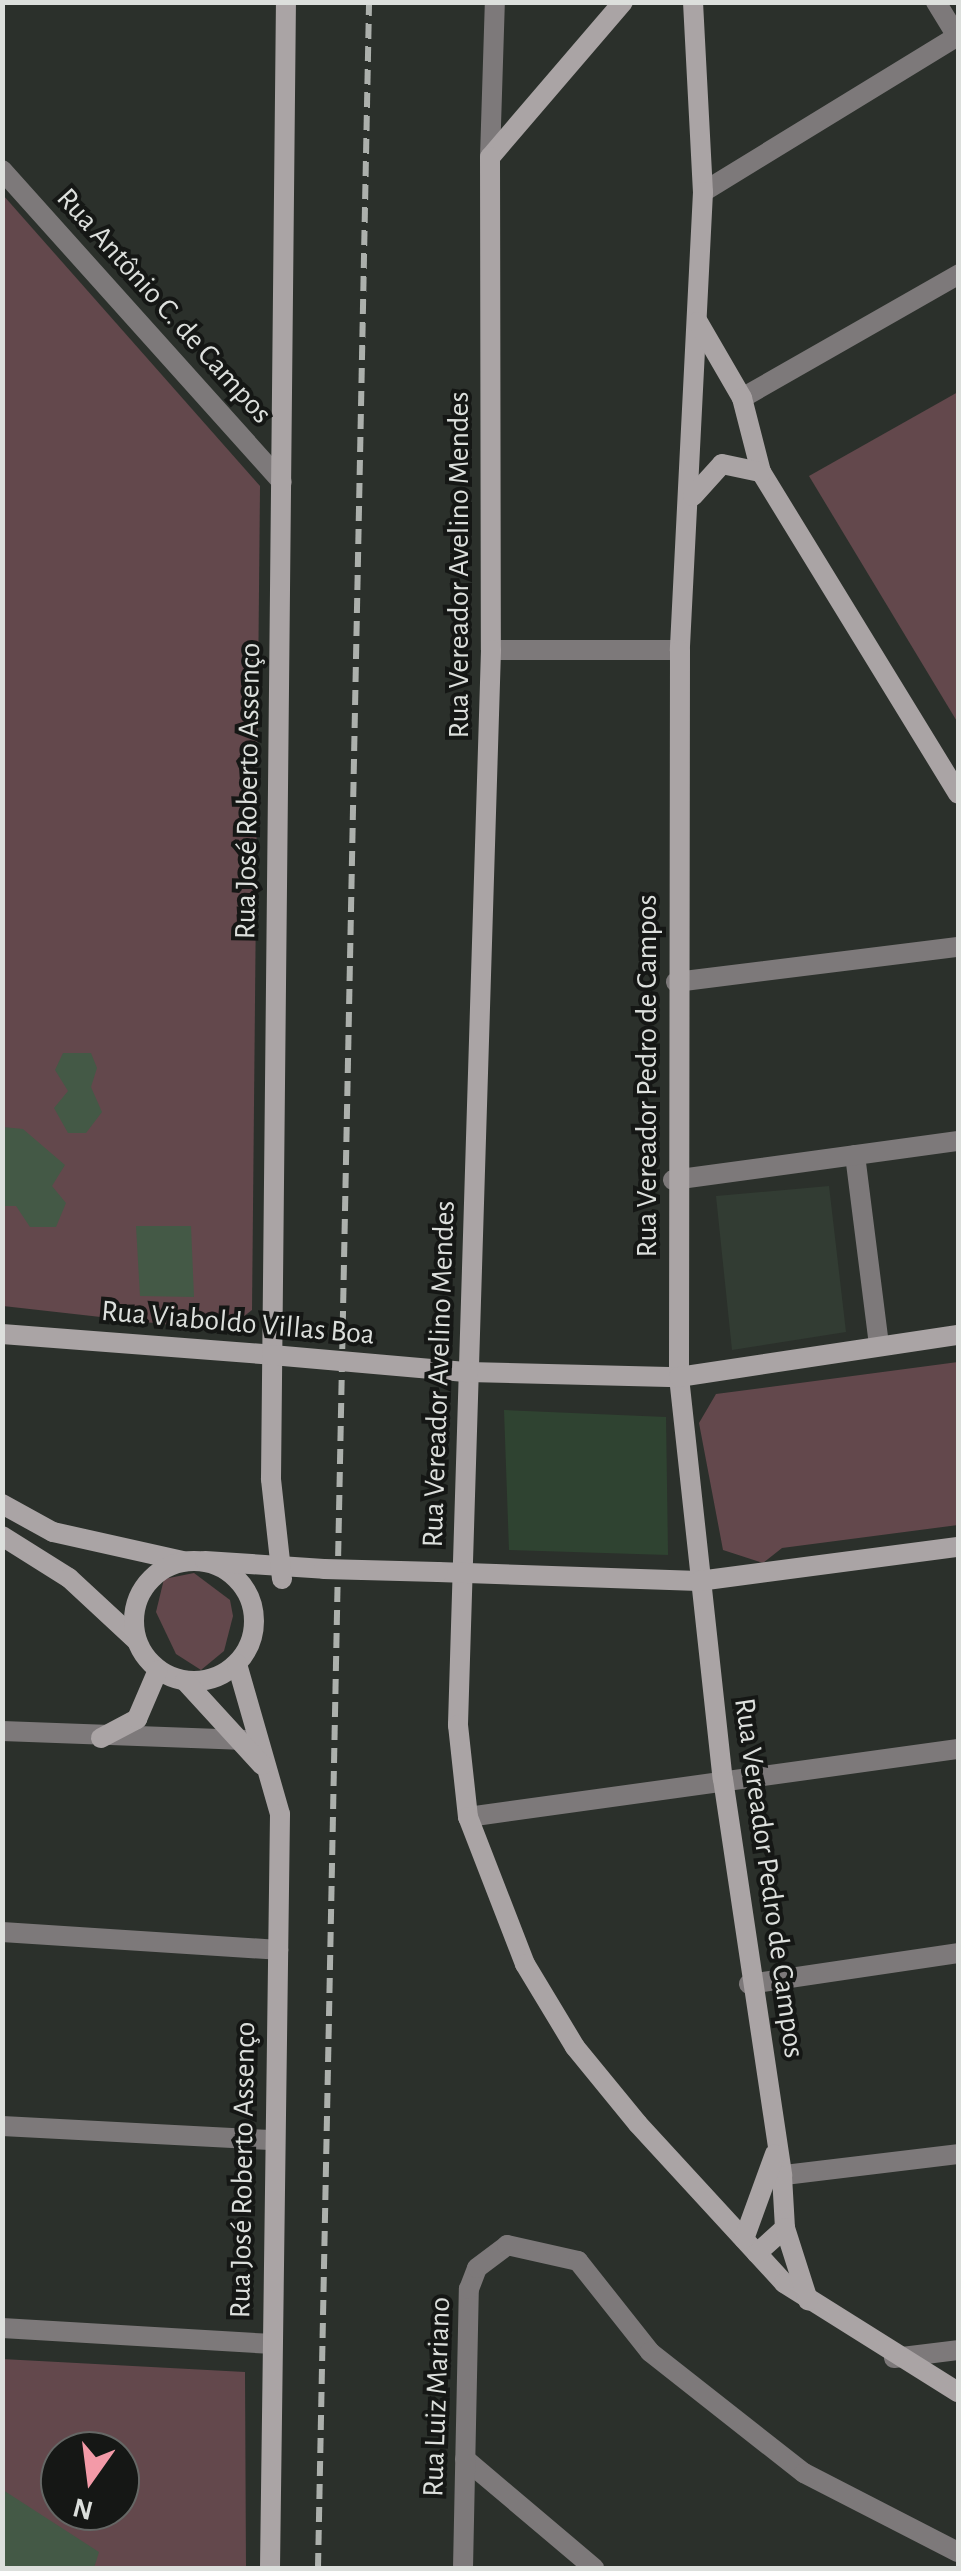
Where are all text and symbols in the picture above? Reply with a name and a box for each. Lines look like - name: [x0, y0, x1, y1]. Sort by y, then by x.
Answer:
- street label: Rua Antônio C. de Campos: [49, 181, 279, 431]
- street label: Rua Vereador Avelino Mendes: [441, 391, 477, 739]
- street label: Rua José Roberto Assenço: [227, 642, 269, 940]
- street label: Rua Vereador Pedro de Campos: [629, 894, 665, 1258]
- street label: Rua Vereador Avelino Mendes: [415, 1200, 463, 1548]
- street label: Rua Viaboldo Villas Boa: [100, 1293, 376, 1353]
- street label: Rua Vereador Pedro de Campos: [726, 1696, 812, 2060]
- street label: Rua José Roberto Assenço: [222, 2021, 264, 2319]
- street label: Rua Luiz Mariano: [416, 2296, 458, 2498]
- north arrow: [40, 2431, 140, 2531]
- text: N: [70, 2492, 96, 2524]

